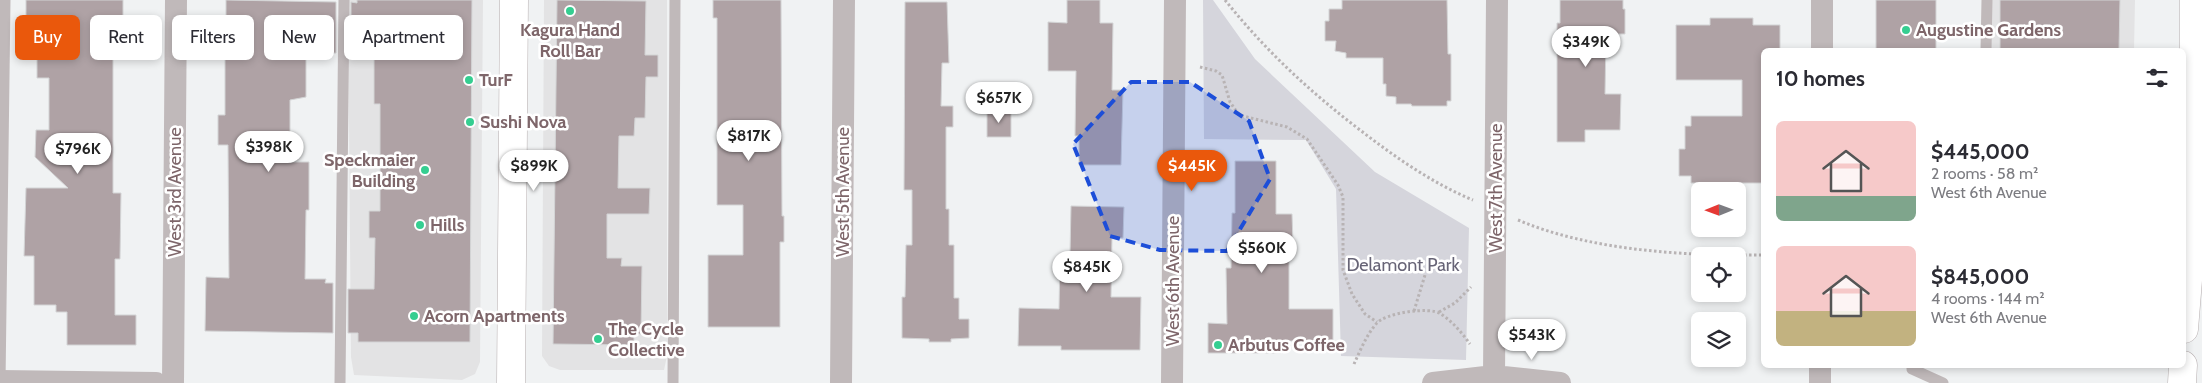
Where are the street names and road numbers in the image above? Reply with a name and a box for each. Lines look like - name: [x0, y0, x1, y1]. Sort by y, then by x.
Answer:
- street label: West 7th Avenue: [1485, 123, 1507, 253]
- street label: West 3rd Avenue: [164, 127, 186, 257]
- street label: West 5th Avenue: [832, 127, 854, 257]
- street label: West 6th Avenue: [1162, 216, 1184, 346]

